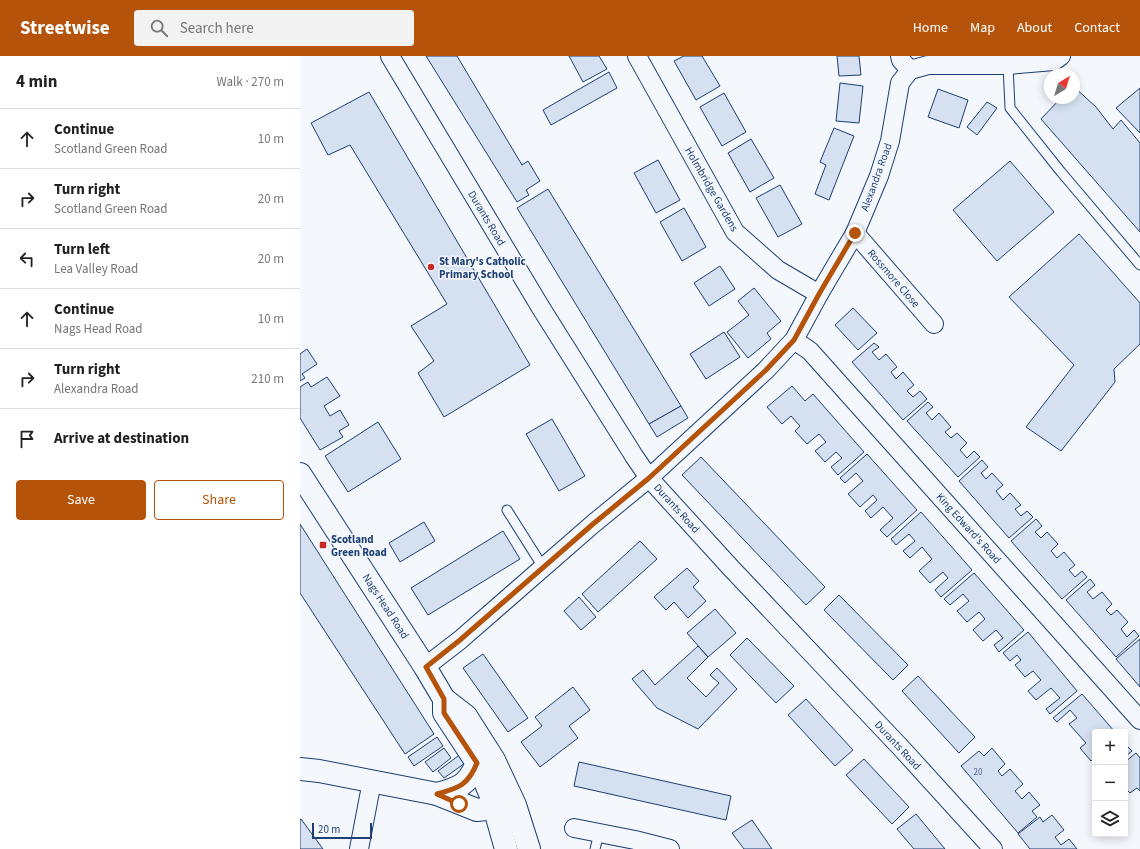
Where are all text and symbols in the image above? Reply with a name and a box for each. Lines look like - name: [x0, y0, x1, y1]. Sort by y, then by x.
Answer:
- search box: [134, 10, 414, 46]
- text: Streetwise: [20, 15, 110, 42]
- icon: search: [148, 17, 170, 39]
- text: Search here: [180, 18, 254, 39]
- text: Home: [913, 18, 948, 38]
- text: Map: [970, 18, 995, 38]
- text: About: [1017, 18, 1052, 38]
- text: Contact: [1074, 18, 1120, 38]
- north arrow: [1044, 68, 1080, 104]
- text: 4 min: [16, 70, 57, 94]
- text: Walk · 270 m: [216, 73, 284, 91]
- text: Continue: [54, 119, 114, 140]
- icon: ahead: [16, 128, 38, 150]
- text: 10 m: [258, 130, 284, 148]
- text: Scotland Green Road: [54, 140, 168, 158]
- street label: Alexandra Road: [857, 141, 896, 213]
- street label: Holmbridge Gardens: [681, 144, 742, 234]
- text: Turn right: [54, 179, 120, 200]
- icon: right: [16, 188, 38, 210]
- street label: Durants Road: [464, 188, 509, 249]
- text: 20 m: [258, 190, 284, 208]
- text: Scotland Green Road: [54, 200, 168, 218]
- route end: [846, 224, 864, 242]
- text: Turn left: [54, 239, 110, 260]
- street label: Rossmore Close: [864, 246, 924, 311]
- icon: left: [16, 248, 38, 270]
- text: 20 m: [258, 250, 284, 268]
- place label: St Mary's Catholic Primary School: [439, 254, 526, 282]
- text: Lea Valley Road: [54, 260, 138, 278]
- marker: St Mary's Catholic Primary School: [426, 262, 436, 272]
- text: Continue: [54, 299, 114, 320]
- icon: ahead: [16, 308, 38, 330]
- text: 10 m: [258, 310, 284, 328]
- text: Nags Head Road: [54, 320, 143, 338]
- text: Turn right: [54, 359, 120, 380]
- icon: right: [16, 368, 38, 390]
- text: 210 m: [251, 370, 284, 388]
- text: Alexandra Road: [54, 380, 139, 398]
- icon: arrive: [16, 428, 38, 450]
- text: Arrive at destination: [54, 428, 189, 449]
- button: Save: [16, 480, 146, 520]
- button: Share: [154, 480, 284, 520]
- street label: Durants Road: [650, 480, 703, 536]
- street label: King Edward's Road: [933, 490, 1005, 567]
- place label: Scotland Green Road: [331, 532, 387, 560]
- marker: Scotland Green Road: [318, 540, 328, 550]
- street label: Nags Head Road: [359, 571, 412, 642]
- street label: Durants Road: [871, 718, 924, 773]
- map controls: [1092, 729, 1128, 837]
- button: +: [1092, 729, 1128, 765]
- button: −: [1092, 765, 1128, 801]
- house number: 20: [974, 766, 983, 779]
- route start: [450, 795, 468, 813]
- button: layers: [1092, 801, 1128, 837]
- scale bar: [312, 821, 372, 840]
- text: 20 m: [318, 822, 340, 837]

